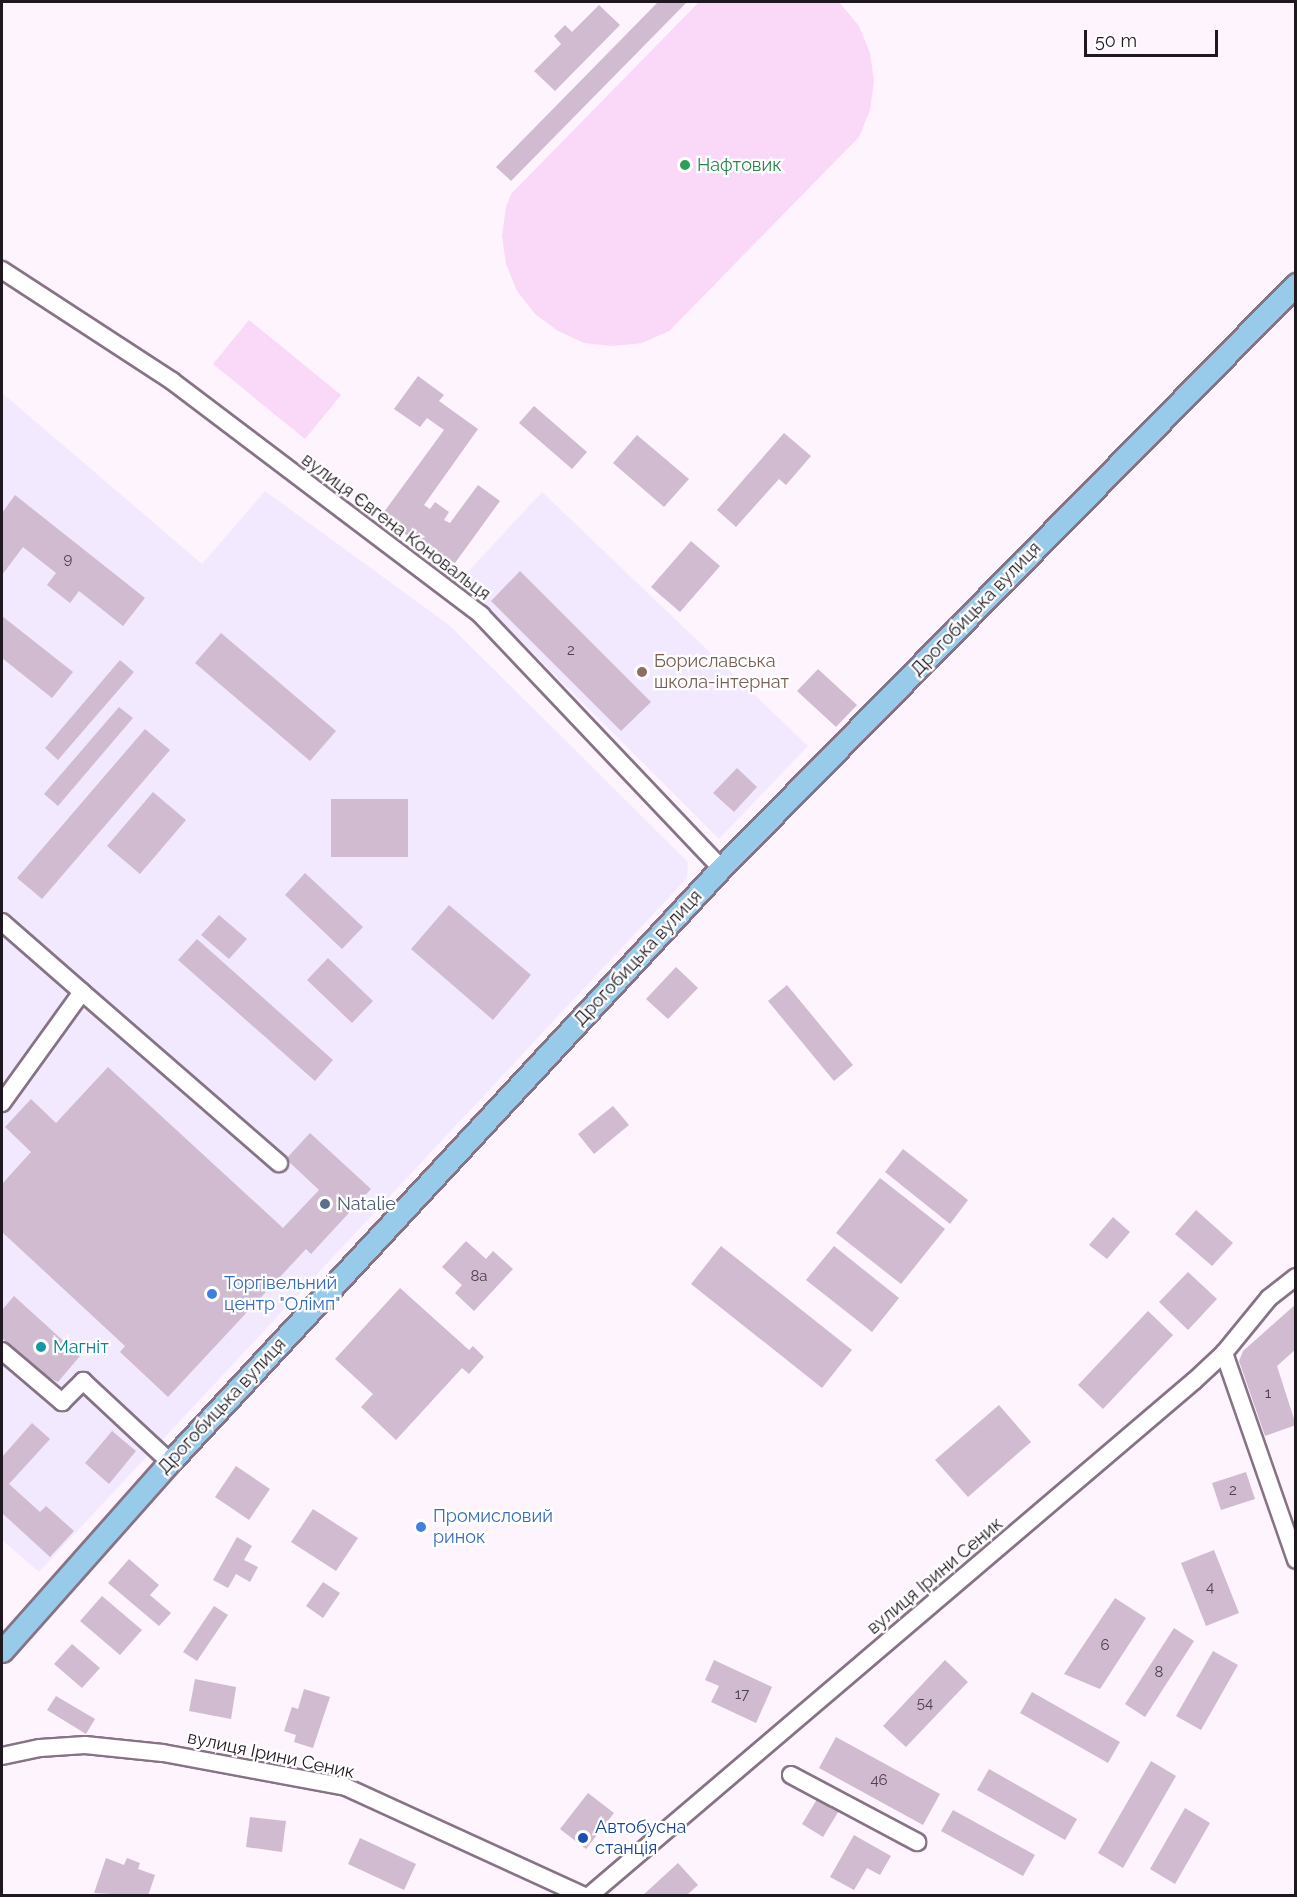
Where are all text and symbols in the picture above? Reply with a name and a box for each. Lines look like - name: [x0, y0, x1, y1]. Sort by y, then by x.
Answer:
- scale bar: [1087, 18, 1220, 56]
- text: 50 m: [1095, 30, 1137, 51]
- place label: Нафтовик: [697, 154, 782, 176]
- marker: Нафтовик: [678, 158, 692, 172]
- street label: вулиця Євгена Коновальця: [297, 449, 495, 605]
- street label: Дрогобицька вулиця: [906, 538, 1046, 680]
- house number: 9: [64, 551, 72, 569]
- house number: 2: [567, 642, 575, 660]
- place label: Бориславська школа-інтернат: [654, 651, 789, 694]
- marker: Бориславська школа-інтернат: [635, 665, 649, 679]
- street label: Дрогобицька вулиця: [569, 886, 707, 1030]
- place label: Natalie: [337, 1193, 396, 1215]
- marker: Natalie: [318, 1197, 332, 1211]
- house number: 8а: [470, 1268, 488, 1286]
- place label: Торгівельний центр "Олімп": [224, 1273, 341, 1316]
- marker: Торгівельний центр "Олімп": [205, 1287, 219, 1301]
- street label: Дрогобицька вулиця: [153, 1334, 291, 1478]
- place label: Магніт: [53, 1336, 109, 1358]
- marker: Магніт: [34, 1340, 48, 1354]
- house number: 1: [1265, 1385, 1271, 1403]
- house number: 2: [1229, 1482, 1237, 1500]
- place label: Промисловий ринок: [433, 1506, 553, 1549]
- street label: вулиця Ірини Сеник: [863, 1513, 1007, 1639]
- marker: Промисловий ринок: [414, 1520, 428, 1534]
- house number: 4: [1206, 1579, 1214, 1597]
- house number: 6: [1100, 1637, 1110, 1655]
- house number: 8: [1155, 1664, 1163, 1682]
- house number: 17: [735, 1686, 749, 1704]
- house number: 54: [917, 1695, 933, 1713]
- street label: вулиця Ірини Сеник: [186, 1727, 356, 1783]
- house number: 46: [870, 1772, 888, 1790]
- place label: Автобусна станція: [595, 1817, 686, 1860]
- marker: Автобусна станція: [576, 1831, 590, 1845]

